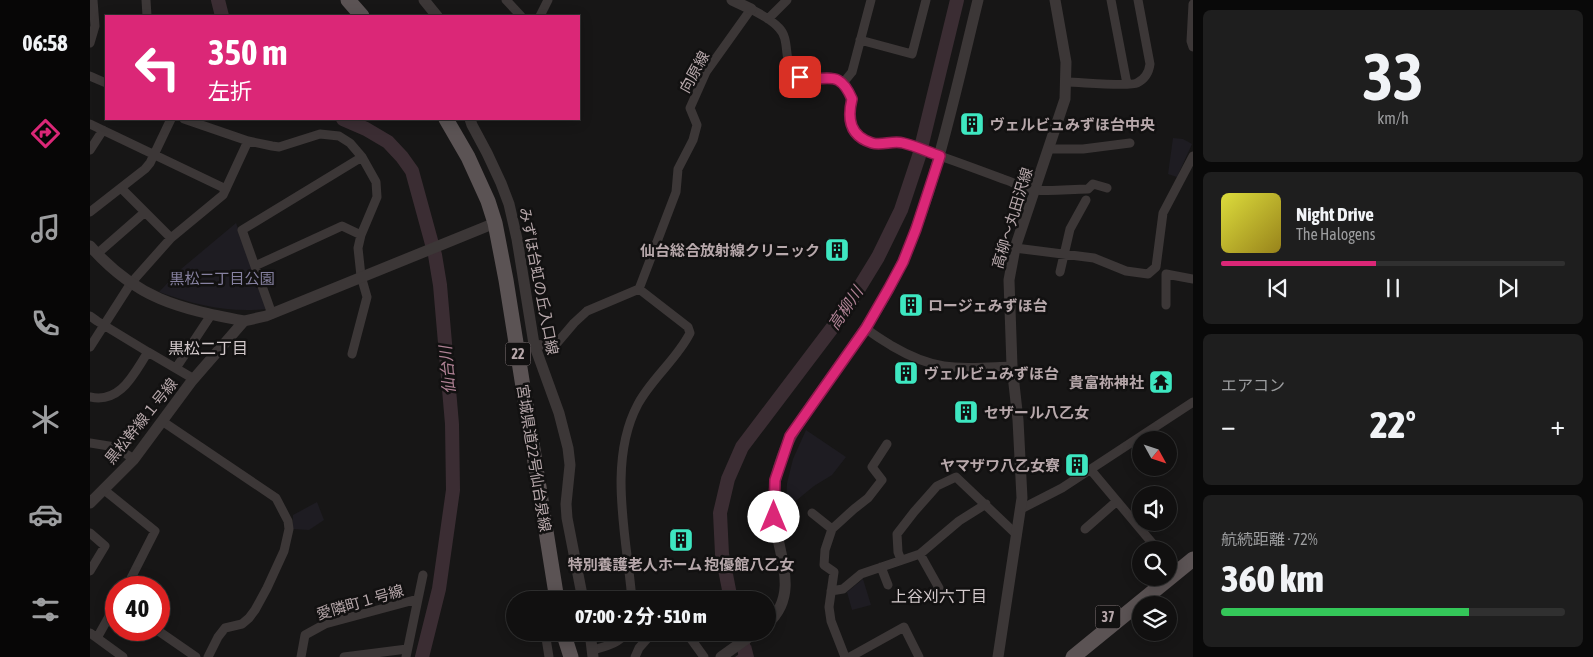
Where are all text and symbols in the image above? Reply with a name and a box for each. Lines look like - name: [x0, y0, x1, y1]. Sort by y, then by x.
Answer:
- text: 06:58: [22, 30, 68, 56]
- text: 350 m: [208, 32, 287, 72]
- icon: left: [125, 35, 190, 100]
- text: 33: [1362, 39, 1424, 114]
- street label: 向原線: [676, 48, 712, 96]
- pin: [779, 56, 821, 98]
- icon: arrive: [786, 63, 814, 91]
- text: 左折: [208, 78, 252, 104]
- text: km/h: [1377, 109, 1409, 127]
- building icon: ヴェルビュみずほ台中央: [959, 111, 985, 137]
- icon: directions: [28, 116, 63, 151]
- place label: ヴェルビュみずほ台中央: [990, 116, 1155, 133]
- street label: 高柳～丸田沢線: [989, 165, 1035, 271]
- text: Night Drive: [1296, 203, 1374, 225]
- street label: みずほ台虹の丘入口線: [516, 206, 562, 356]
- icon: music: [28, 211, 63, 246]
- text: The Halogens: [1296, 225, 1376, 243]
- building icon: 仙台総合放射線クリニック: [824, 237, 850, 263]
- place label: 仙台総合放射線クリニック: [640, 242, 820, 259]
- park label: 黒松二丁目公園: [169, 270, 275, 287]
- icon: previous: [1264, 274, 1292, 302]
- icon: pause: [1379, 274, 1407, 302]
- icon: next: [1494, 274, 1522, 302]
- water label: 高柳川: [824, 281, 867, 333]
- building icon: ロージェみずほ台: [898, 292, 924, 318]
- place label: ロージェみずほ台: [928, 297, 1048, 314]
- icon: phone: [28, 306, 63, 341]
- district label: 黒松二丁目: [168, 339, 248, 357]
- road number: 22: [506, 342, 530, 366]
- water label: 仙台川: [436, 343, 458, 395]
- building icon: ヴェルビュみずほ台: [893, 360, 919, 386]
- place label: ヴェルビュみずほ台: [924, 365, 1059, 382]
- temple icon: 貴富祢神社: [1148, 369, 1174, 395]
- place label: 貴富祢神社: [1069, 374, 1144, 391]
- street label: 黒松幹線１号線: [101, 375, 181, 467]
- text: エアコン: [1221, 376, 1285, 394]
- street label: 宮城県道22号仙台泉線: [514, 383, 554, 533]
- building icon: セザール八乙女: [953, 399, 979, 425]
- icon: climate: [28, 402, 63, 437]
- text: 22°: [1370, 403, 1416, 446]
- place label: セザール八乙女: [984, 404, 1089, 421]
- text: −: [1221, 409, 1236, 441]
- text: +: [1550, 409, 1565, 441]
- north arrow: [1132, 431, 1178, 476]
- map controls: [1132, 431, 1177, 641]
- building icon: ヤマザワ八乙女寮: [1064, 452, 1090, 478]
- place label: ヤマザワ八乙女寮: [940, 457, 1060, 474]
- button: sound: [1132, 486, 1177, 531]
- position arrow: [747, 490, 799, 542]
- icon: car: [28, 497, 63, 532]
- building icon: 特別養護老人ホーム 抱優館八乙女: [668, 527, 694, 553]
- text: 航続距離 · 72%: [1221, 530, 1318, 548]
- button: search: [1132, 541, 1177, 586]
- place label: 特別養護老人ホーム 抱優館八乙女: [568, 556, 794, 573]
- text: 360 km: [1221, 557, 1324, 600]
- speed limit sign: 40: [105, 576, 170, 641]
- street label: 愛隣町１号線: [314, 581, 406, 623]
- district label: 上谷刈六丁目: [891, 587, 987, 605]
- icon: filters: [28, 592, 63, 627]
- button: layers: [1132, 596, 1177, 641]
- text: 07:00 · 2 分 · 510 m: [575, 605, 707, 627]
- road number: 37: [1096, 606, 1120, 628]

